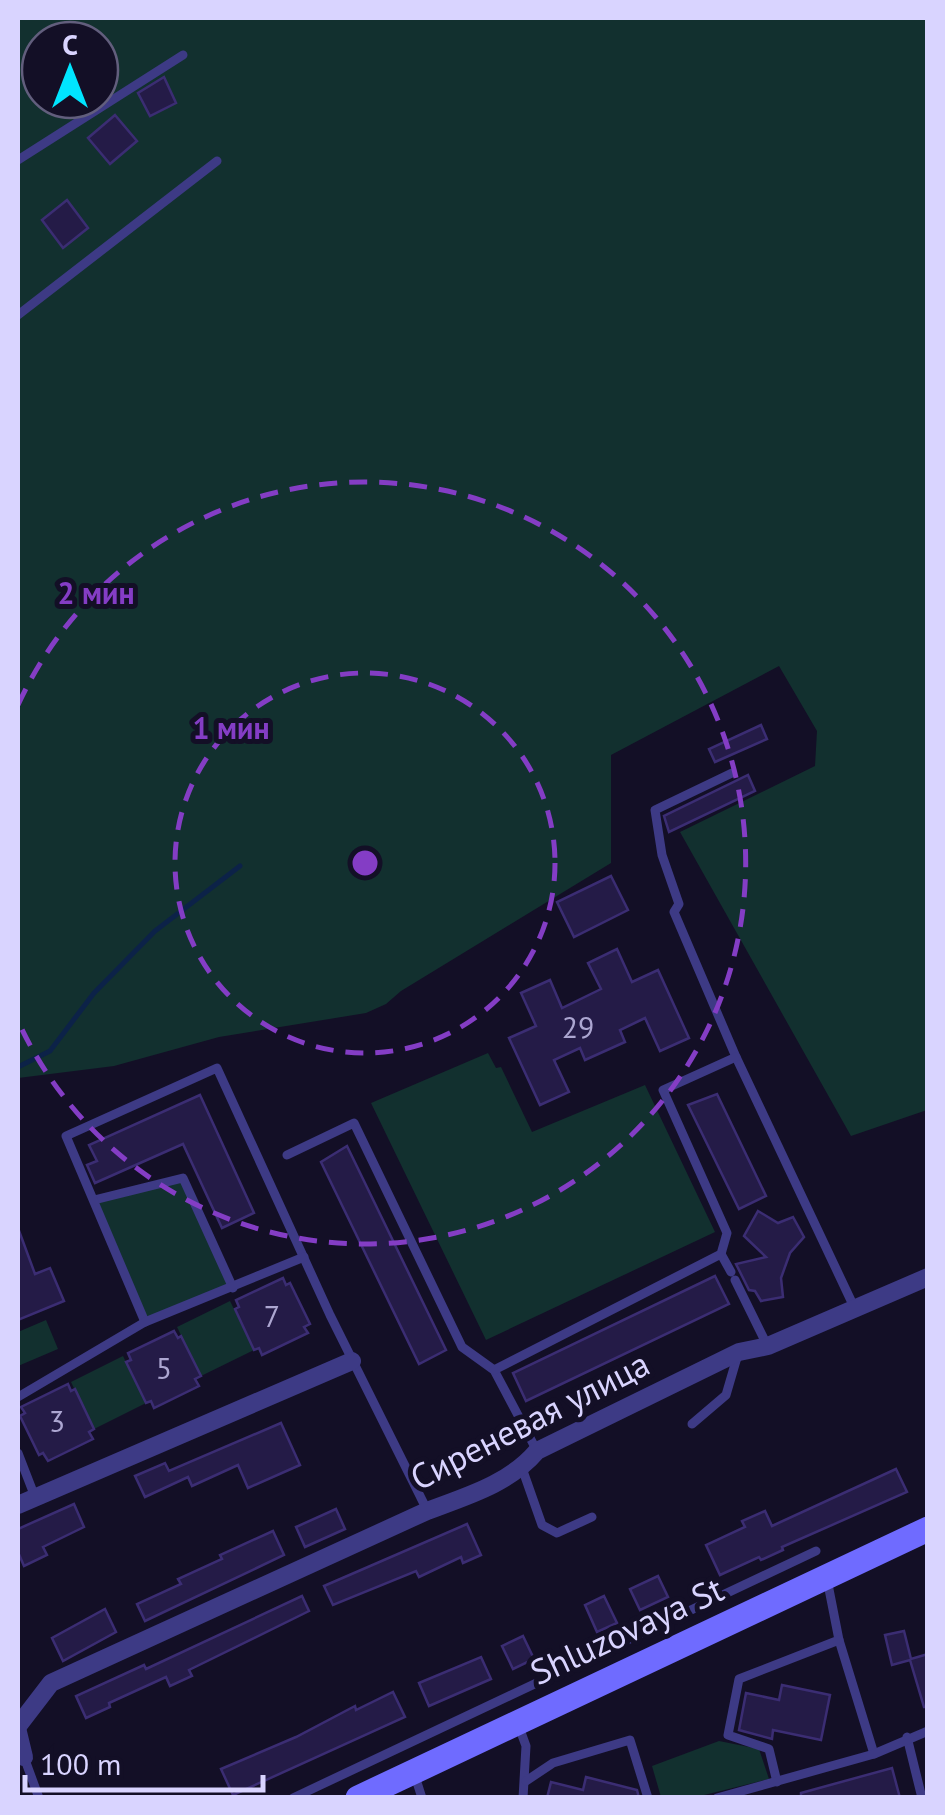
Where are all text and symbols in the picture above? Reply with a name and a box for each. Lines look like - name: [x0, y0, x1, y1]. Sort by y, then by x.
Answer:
- north arrow: [20, 20, 120, 120]
- text: С: [62, 26, 78, 63]
- text: 2 мин: [57, 573, 135, 612]
- text: 1 мин: [192, 708, 270, 747]
- centre of rings: [347, 845, 383, 881]
- house number: 29: [562, 1007, 594, 1046]
- house number: 7: [264, 1296, 280, 1335]
- street label: Сиреневая улица: [402, 1340, 657, 1500]
- house number: 5: [156, 1348, 172, 1387]
- house number: 3: [49, 1401, 65, 1440]
- street label: Shluzovaya St: [523, 1565, 731, 1695]
- scale bar: [25, 1730, 262, 1792]
- text: 100 m: [40, 1744, 121, 1783]

